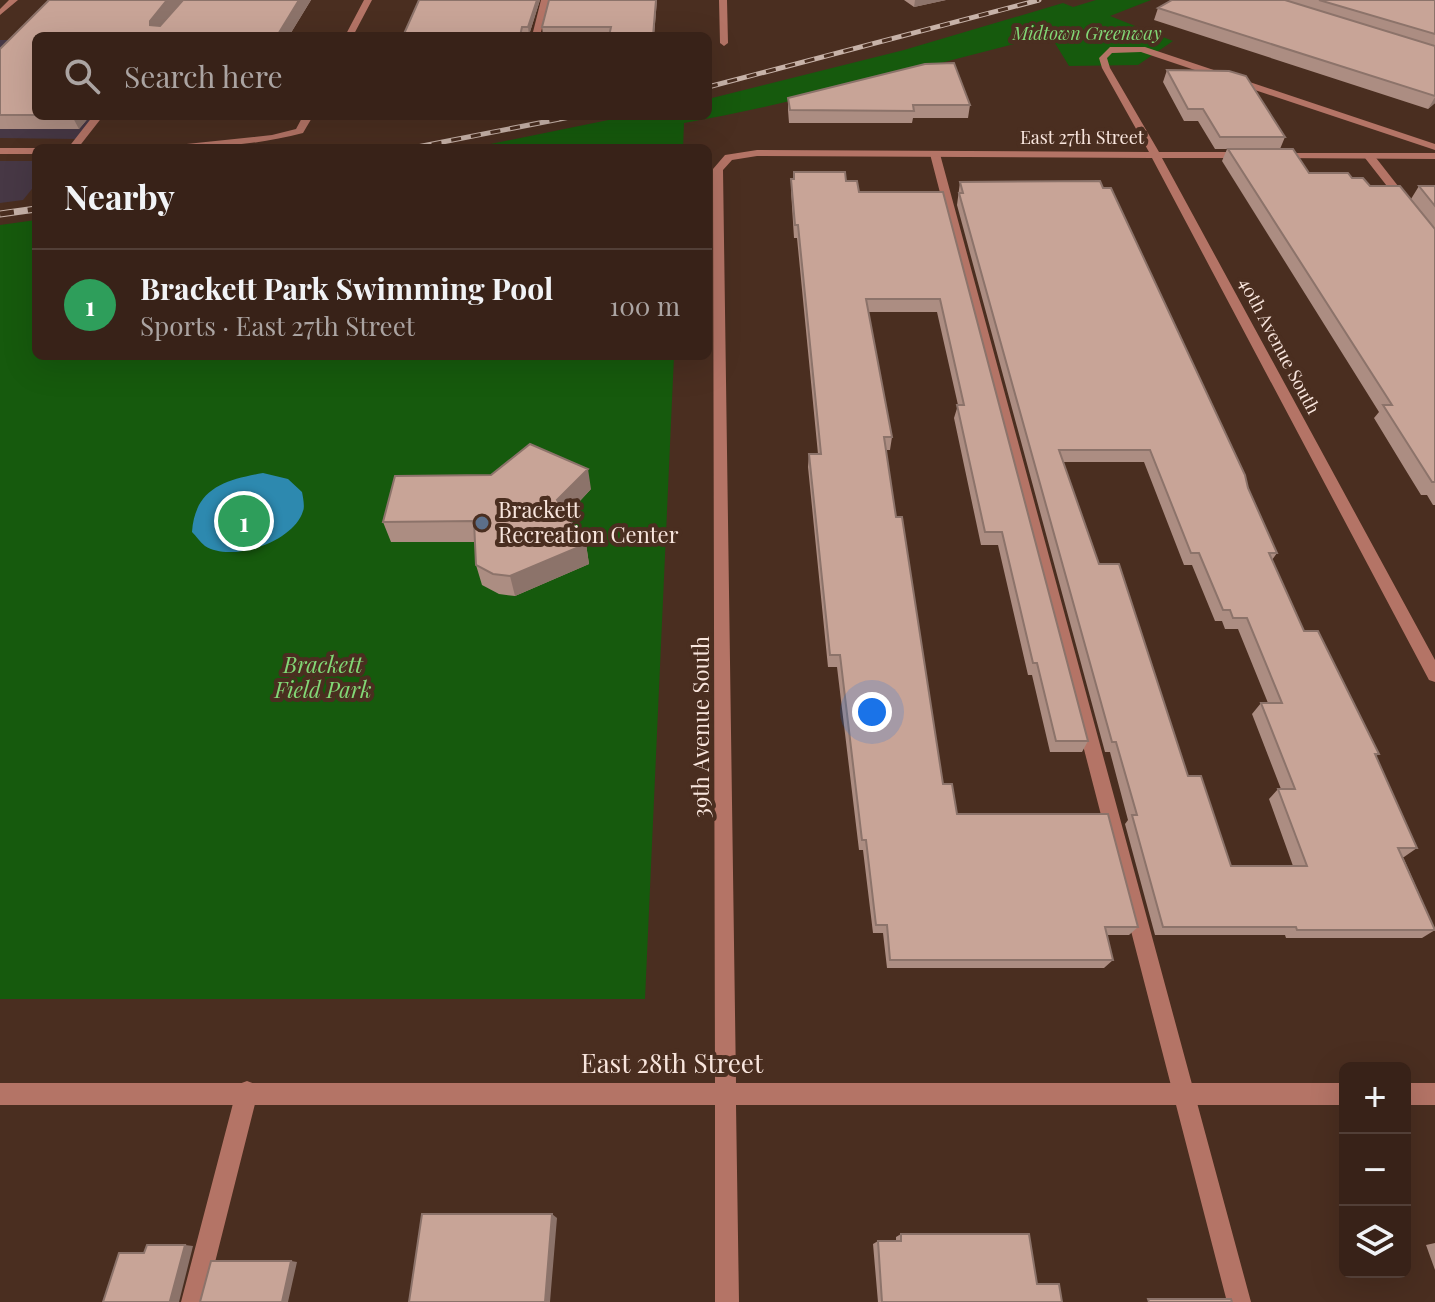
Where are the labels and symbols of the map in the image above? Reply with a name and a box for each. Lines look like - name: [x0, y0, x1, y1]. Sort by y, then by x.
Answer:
- park label: Midtown Greenway: [1011, 21, 1162, 45]
- street label: East 27th Street: [1020, 125, 1145, 149]
- street label: 40th Avenue South: [1234, 273, 1326, 418]
- pin: 1: [218, 491, 270, 551]
- place label: Brackett Recreation Center: [498, 494, 679, 549]
- marker: Brackett Recreation Center: [473, 514, 491, 532]
- street label: 39th Avenue South: [685, 636, 715, 818]
- park label: Brackett Field Park: [273, 649, 372, 704]
- your location: [852, 692, 892, 732]
- street label: East 28th Street: [581, 1045, 764, 1080]

